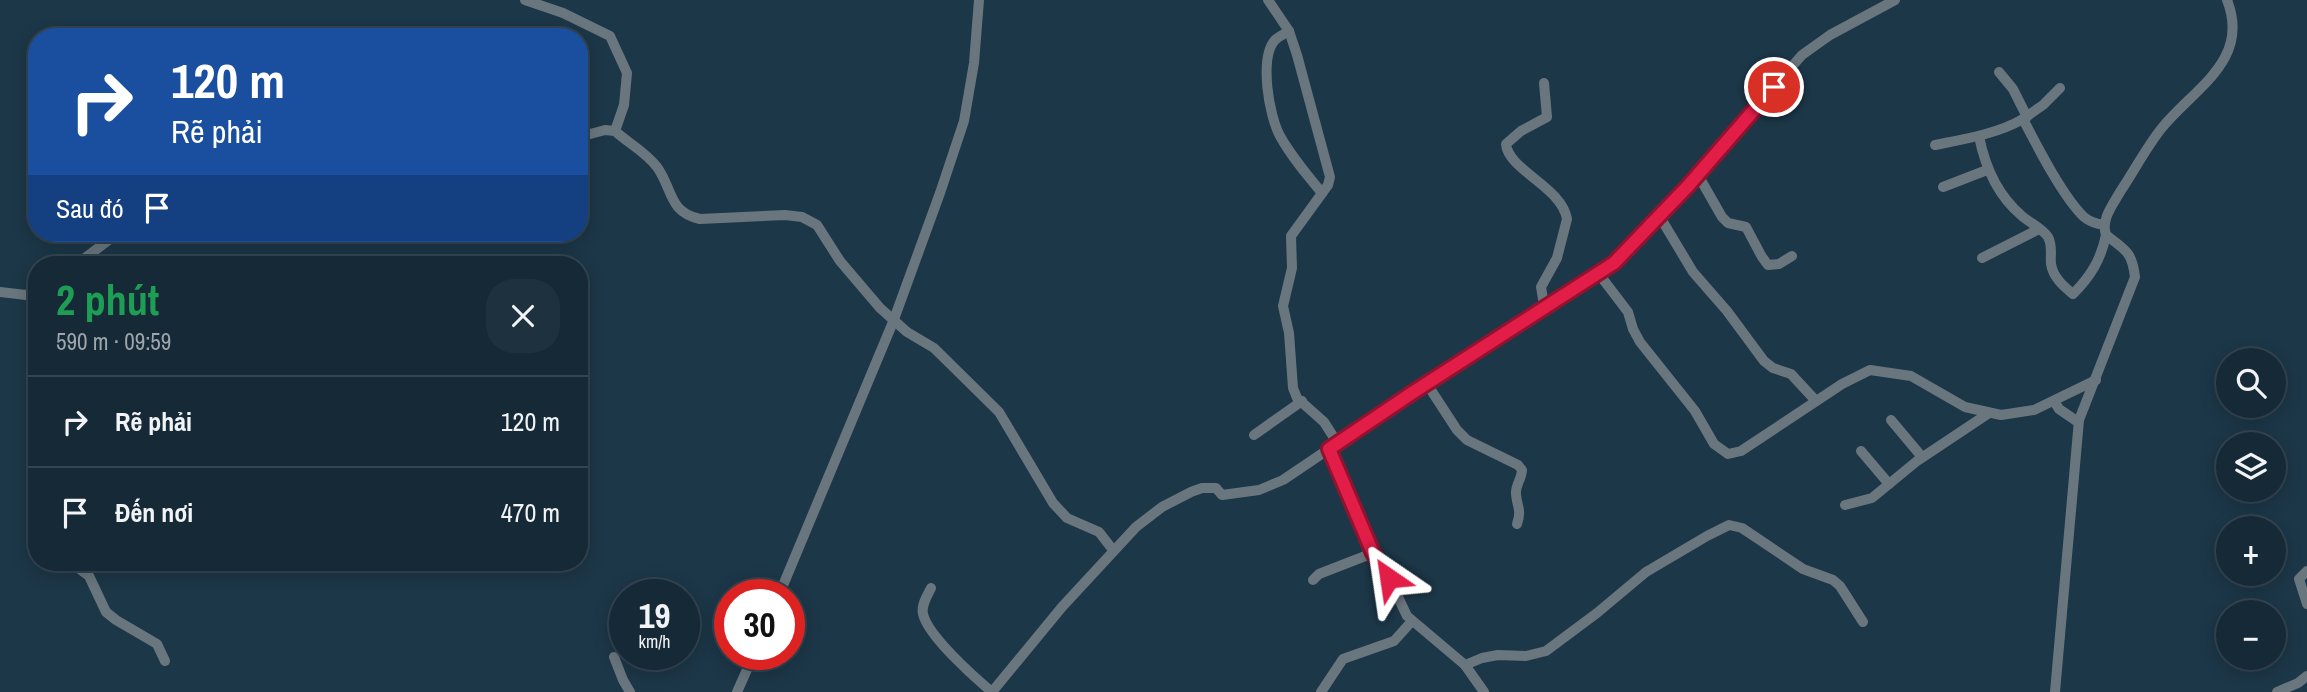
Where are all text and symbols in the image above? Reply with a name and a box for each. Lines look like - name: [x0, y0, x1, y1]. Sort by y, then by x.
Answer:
- text: 120 m: [171, 47, 285, 113]
- icon: right: [56, 56, 147, 147]
- pin: [1744, 57, 1804, 117]
- icon: arrive: [1755, 68, 1793, 106]
- text: Rẽ phải: [171, 110, 263, 153]
- icon: arrive: [138, 189, 176, 227]
- text: Sau đó: [56, 191, 124, 226]
- text: 2 phút: [56, 272, 159, 328]
- button: close: [486, 279, 560, 353]
- text: 590 m · 09:59: [56, 326, 171, 357]
- map controls: [2216, 348, 2286, 670]
- button: search: [2216, 348, 2286, 418]
- icon: right: [56, 403, 94, 441]
- text: Rẽ phải: [115, 404, 192, 439]
- text: 120 m: [501, 404, 560, 439]
- button: layers: [2216, 432, 2286, 502]
- icon: arrive: [56, 494, 94, 532]
- text: Đến nơi: [115, 495, 193, 530]
- text: 470 m: [501, 495, 560, 530]
- button: +: [2216, 516, 2286, 586]
- position arrow: [1352, 541, 1426, 615]
- speed limit sign: 30: [714, 579, 805, 670]
- text: 19: [639, 592, 670, 639]
- button: −: [2216, 600, 2286, 670]
- text: km/h: [639, 629, 671, 654]

